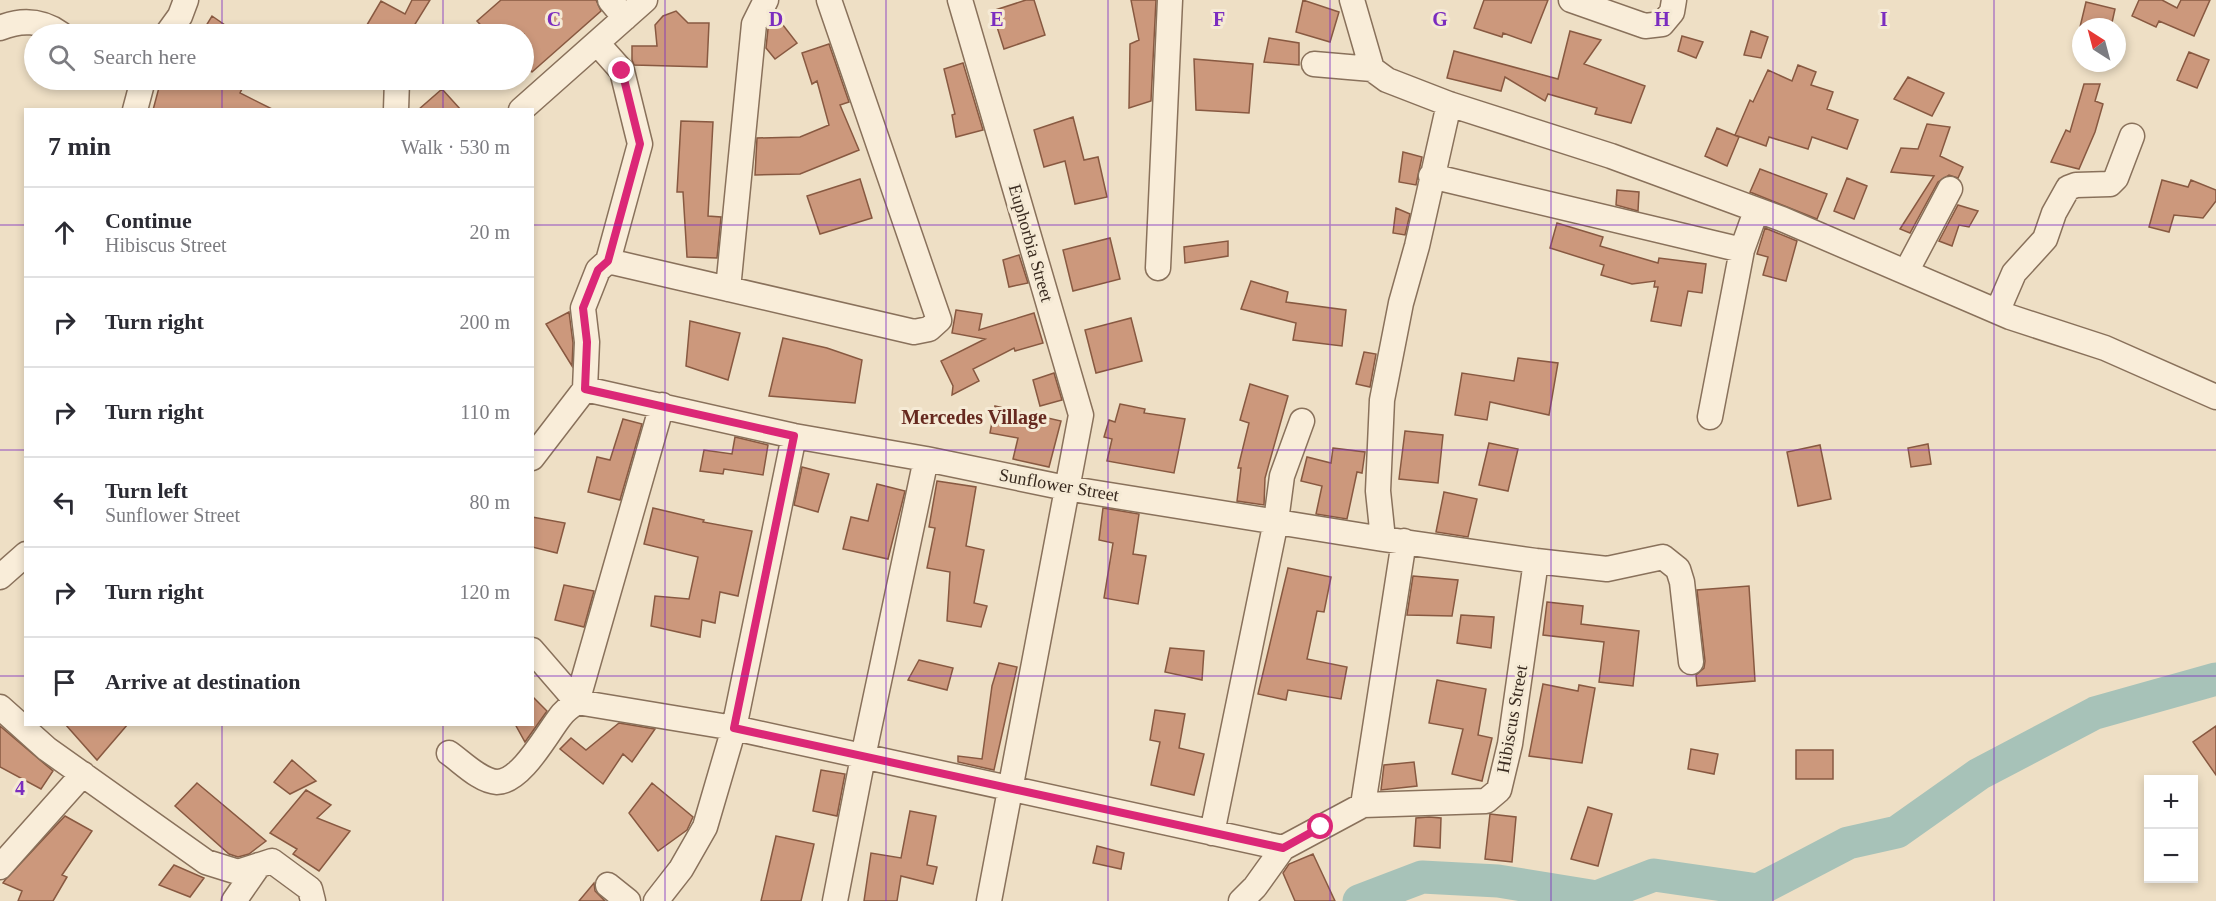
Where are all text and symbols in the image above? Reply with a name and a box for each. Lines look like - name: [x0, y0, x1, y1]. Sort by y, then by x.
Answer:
- text: C: [547, 8, 561, 30]
- text: D: [769, 8, 783, 30]
- text: E: [990, 8, 1004, 30]
- text: F: [1213, 8, 1225, 30]
- text: G: [1432, 8, 1448, 30]
- text: H: [1654, 8, 1670, 30]
- text: I: [1880, 8, 1888, 30]
- north arrow: [2072, 18, 2126, 72]
- search box: [24, 24, 534, 90]
- icon: search: [45, 41, 78, 74]
- text: Search here: [93, 44, 196, 69]
- route end: [608, 57, 634, 83]
- text: 7 min: [48, 132, 111, 161]
- text: Walk · 530 m: [401, 136, 510, 158]
- street label: Euphorbia Street: [1005, 182, 1057, 304]
- text: Continue: [105, 208, 192, 233]
- icon: ahead: [48, 216, 81, 249]
- text: 20 m: [469, 221, 510, 243]
- text: Hibiscus Street: [105, 234, 227, 256]
- icon: right: [48, 306, 81, 339]
- text: Turn right: [105, 309, 204, 334]
- text: 200 m: [459, 311, 510, 333]
- icon: right: [48, 396, 81, 429]
- text: Turn right: [105, 399, 204, 424]
- text: 110 m: [460, 401, 510, 423]
- district label: Mercedes Village: [901, 406, 1047, 429]
- street label: Sunflower Street: [997, 465, 1121, 505]
- text: Turn left: [105, 478, 188, 503]
- icon: left: [48, 486, 81, 519]
- text: 80 m: [469, 491, 510, 513]
- text: Sunflower Street: [105, 504, 240, 526]
- icon: right: [48, 576, 81, 609]
- text: Turn right: [105, 579, 204, 604]
- text: 120 m: [459, 581, 510, 603]
- street label: Hibiscus Street: [1493, 663, 1531, 775]
- icon: arrive: [48, 666, 81, 699]
- text: Arrive at destination: [105, 669, 301, 694]
- map controls: [2144, 775, 2198, 883]
- button: +: [2144, 775, 2198, 829]
- text: 4: [15, 777, 25, 799]
- route start: [1307, 813, 1333, 839]
- button: −: [2144, 829, 2198, 883]

